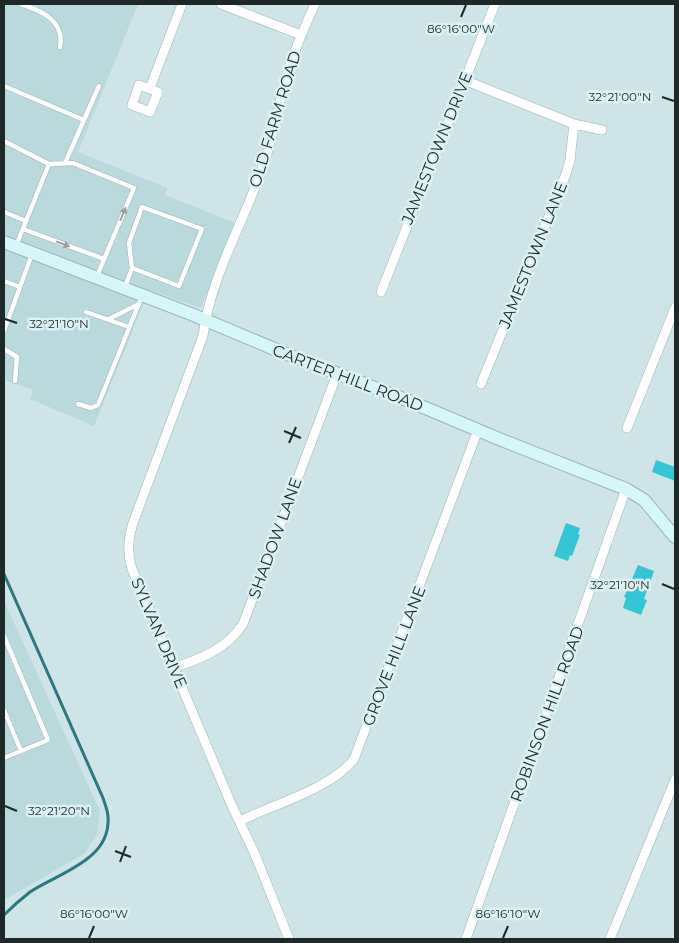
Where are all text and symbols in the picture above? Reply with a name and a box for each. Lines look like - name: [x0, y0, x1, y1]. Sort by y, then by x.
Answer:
- text: 86°16'00"W: [427, 21, 495, 36]
- street label: OLD FARM ROAD: [245, 48, 305, 190]
- street label: JAMESTOWN DRIVE: [397, 69, 476, 228]
- text: 32°21'00"N: [589, 89, 651, 104]
- street label: JAMESTOWN LANE: [495, 179, 571, 332]
- one-way arrow: [119, 207, 127, 221]
- one-way arrow: [56, 241, 71, 249]
- text: 32°21'10"N: [29, 316, 89, 331]
- street label: CARTER HILL ROAD: [270, 340, 426, 416]
- street label: SHADOW LANE: [244, 475, 306, 601]
- street label: SYLVAN DRIVE: [127, 575, 191, 691]
- text: 32°21'10"N: [590, 577, 650, 592]
- street label: GROVE HILL LANE: [359, 583, 429, 729]
- street label: ROBINSON HILL ROAD: [506, 623, 588, 805]
- text: 32°21'20"N: [28, 803, 90, 818]
- text: 86°16'00"W: [60, 906, 128, 921]
- text: 86°16'10"W: [476, 906, 540, 921]

